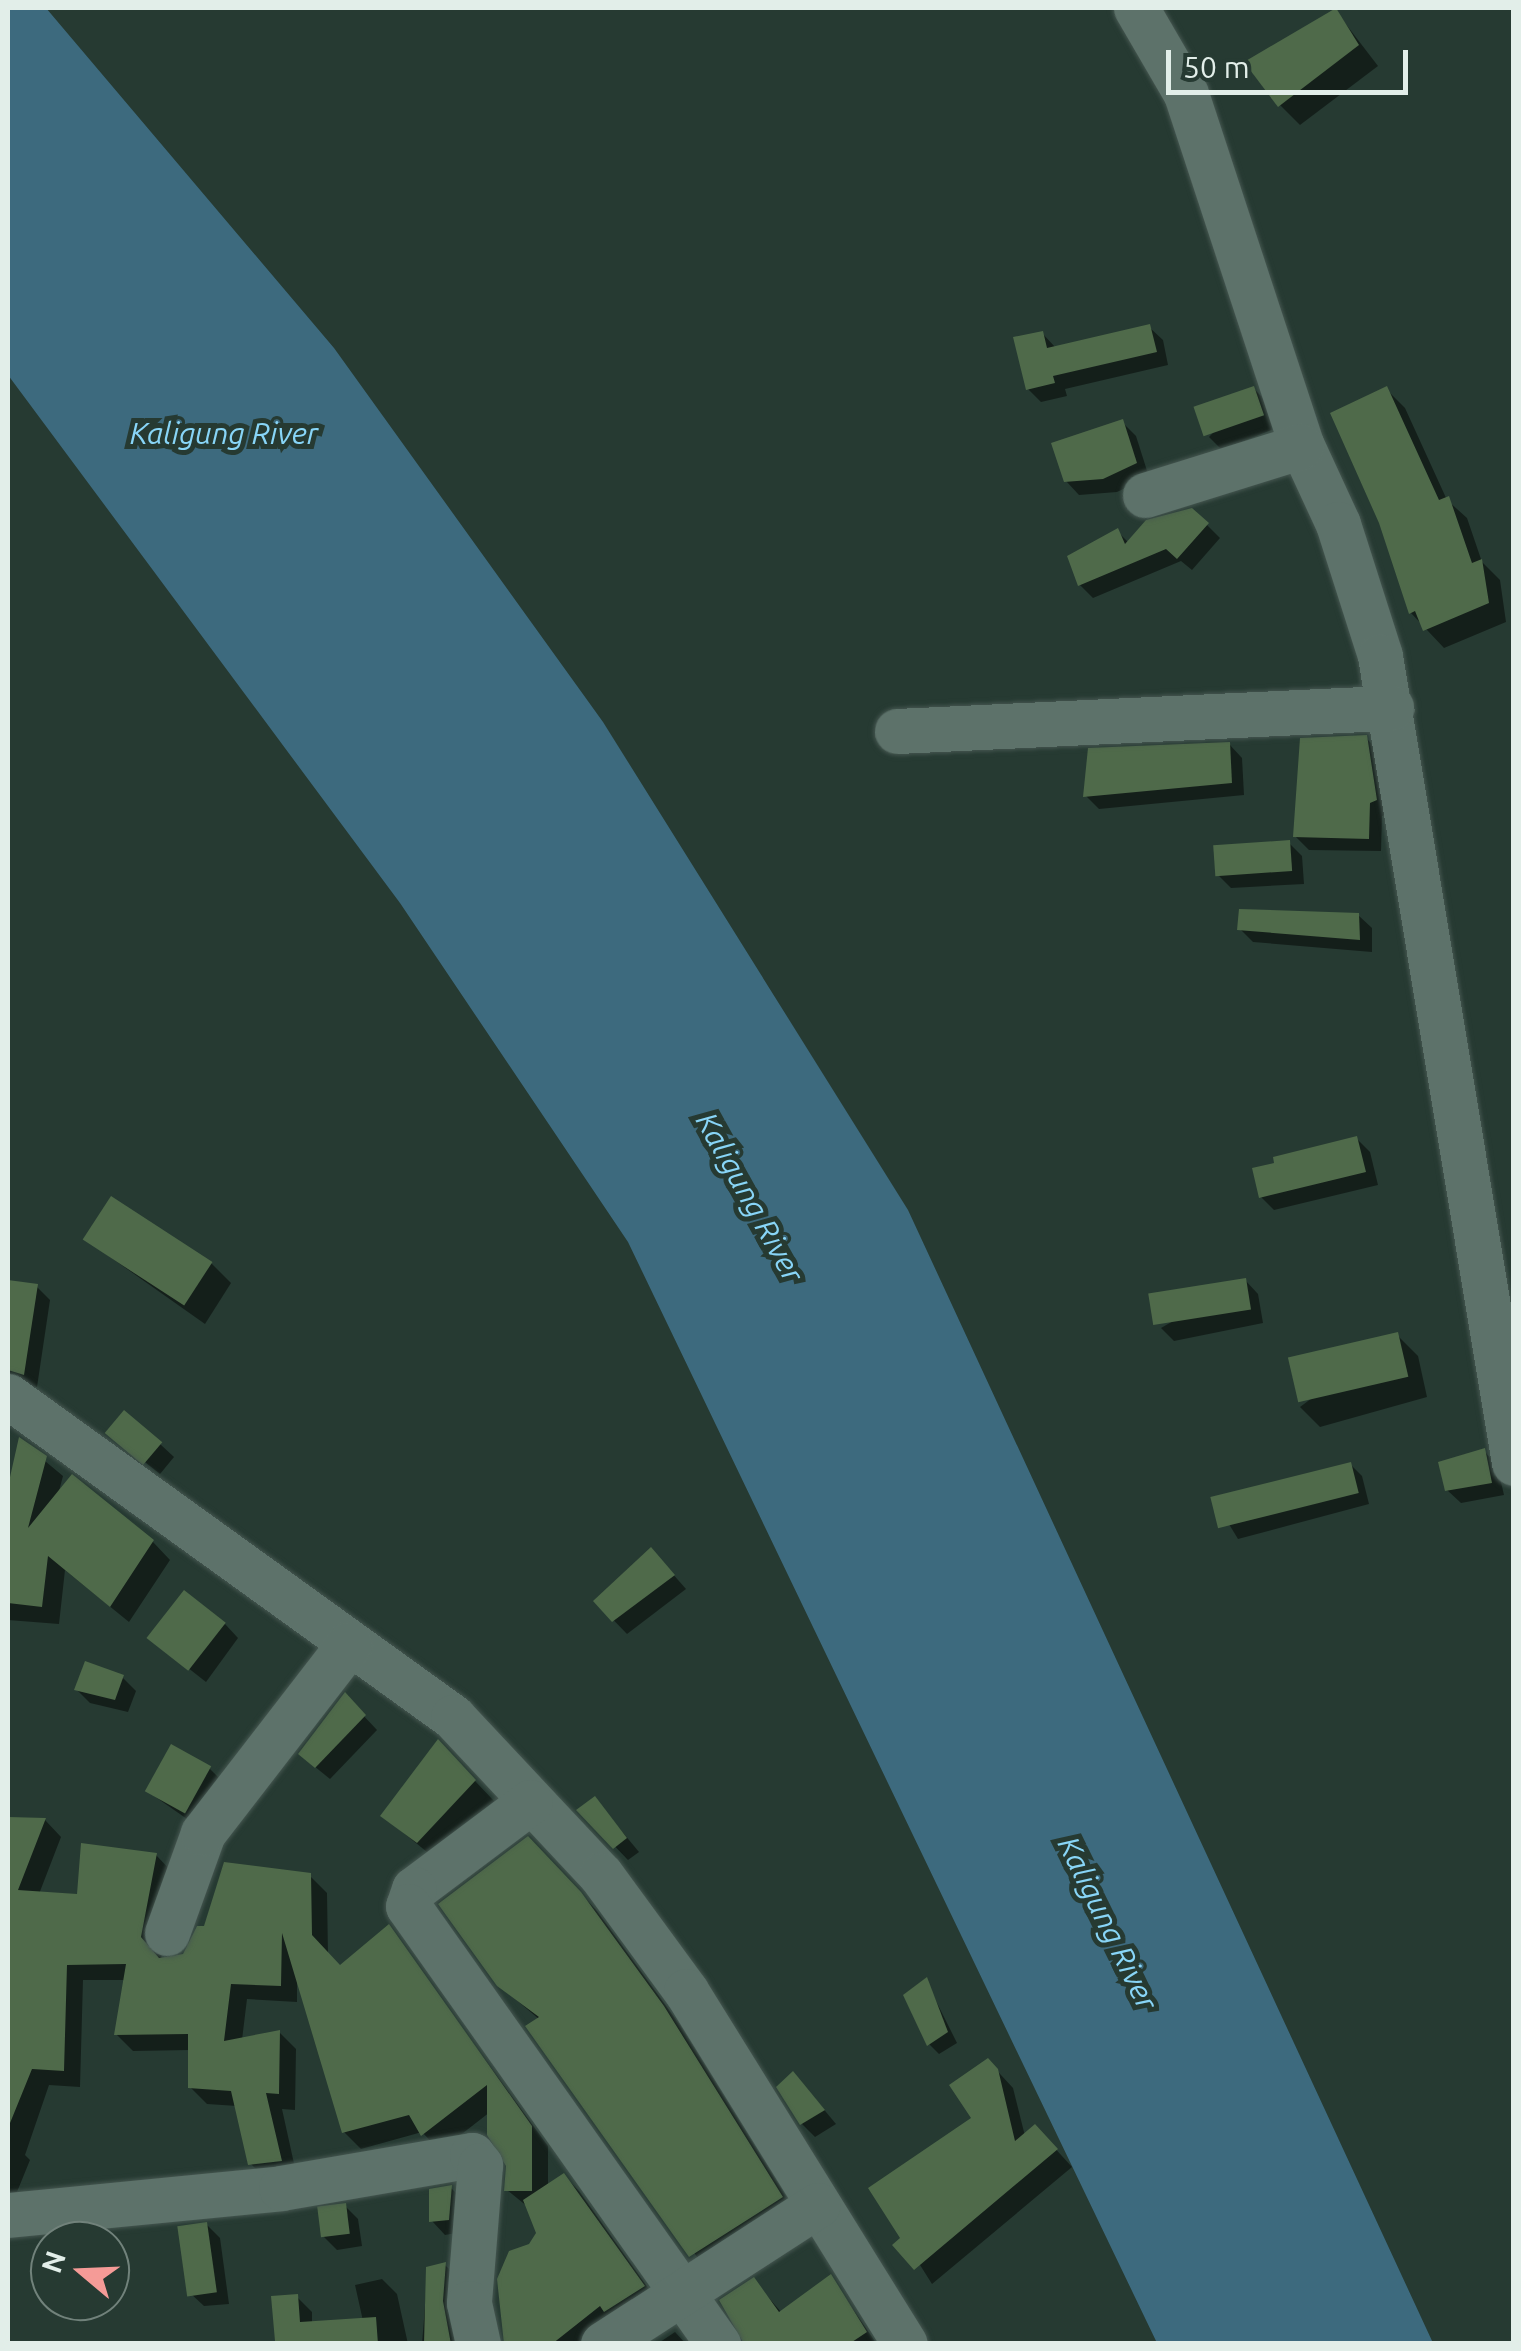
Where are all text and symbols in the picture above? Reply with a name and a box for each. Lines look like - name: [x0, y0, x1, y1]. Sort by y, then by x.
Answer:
- scale bar: [1171, 30, 1414, 92]
- text: 50 m: [1183, 50, 1250, 84]
- water label: Kaligung River: [130, 415, 318, 451]
- water label: Kaligung River: [689, 1106, 811, 1288]
- water label: Kaligung River: [1050, 1830, 1166, 2016]
- north arrow: [30, 2221, 130, 2321]
- text: N: [35, 2247, 71, 2277]

